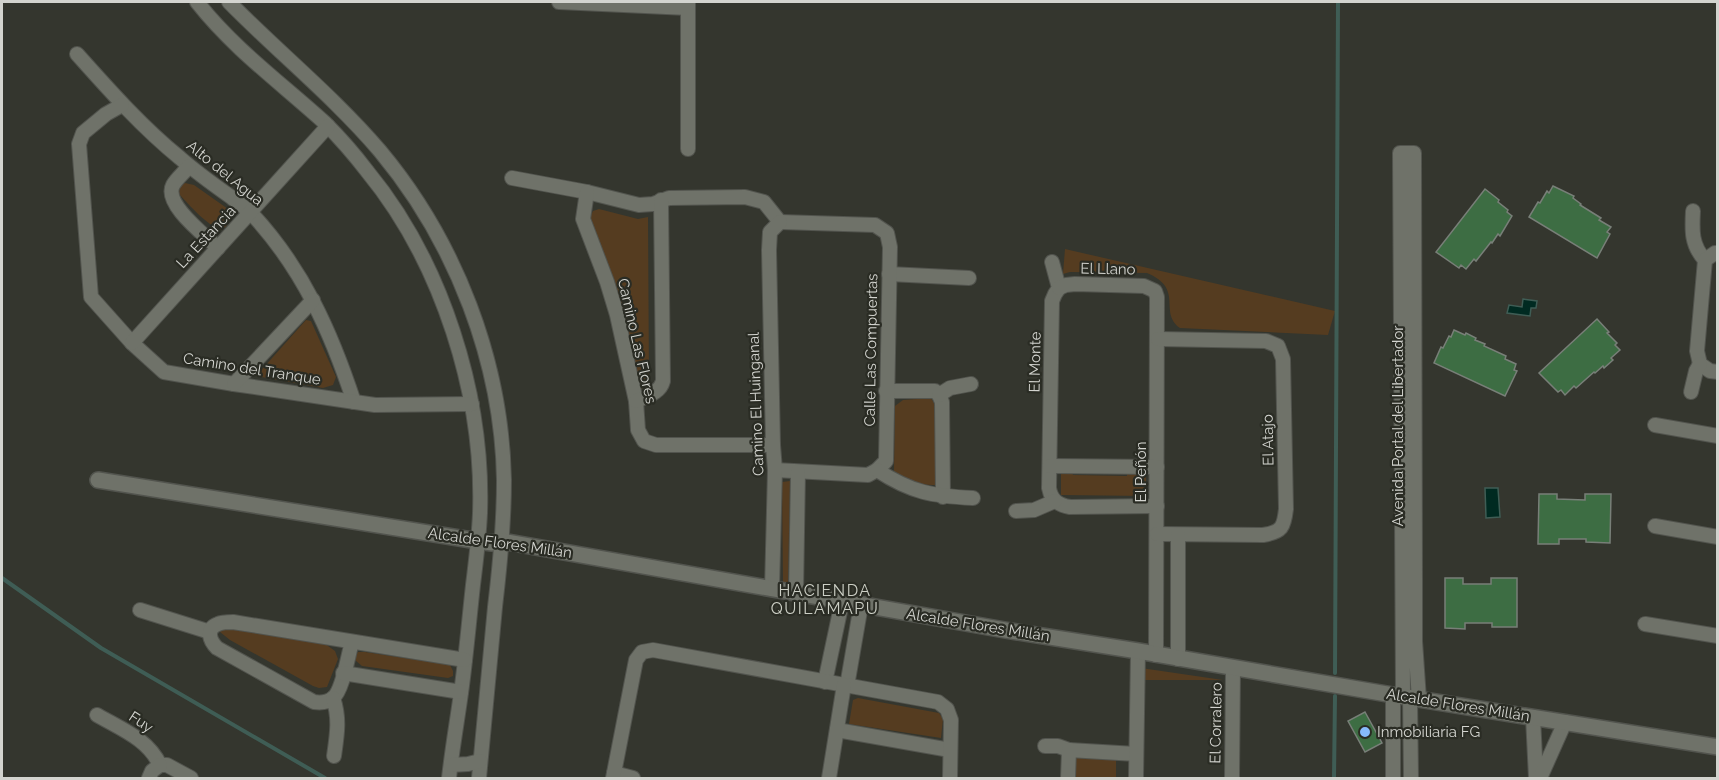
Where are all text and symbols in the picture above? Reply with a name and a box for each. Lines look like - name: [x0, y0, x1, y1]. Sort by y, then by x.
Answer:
- street label: Alto del Agua: [183, 137, 267, 209]
- street label: La Estancia: [173, 202, 239, 272]
- street label: El Llano: [1080, 260, 1136, 278]
- street label: Calle Las Compuertas: [861, 273, 881, 427]
- street label: Camino Las Flores: [614, 277, 660, 405]
- street label: Avenida Portal del Libertador: [1389, 325, 1407, 527]
- street label: Camino El Huinganal: [744, 331, 768, 476]
- street label: El Monte: [1025, 331, 1045, 393]
- street label: Camino del Tranque: [182, 349, 322, 389]
- street label: El Atajo: [1259, 414, 1277, 466]
- street label: El Peñón: [1132, 442, 1150, 503]
- street label: Alcalde Flores Millán: [427, 524, 573, 562]
- district label: HACIENDA QUILAMAPU: [771, 581, 879, 618]
- street label: Alcalde Flores Millán: [905, 605, 1051, 645]
- street label: El Corralero: [1206, 682, 1226, 764]
- street label: Alcalde Flores Millán: [1385, 685, 1531, 725]
- street label: Fuy: [125, 708, 157, 736]
- place label: Inmobiliaria FG: [1377, 723, 1480, 741]
- marker: Inmobiliaria FG: [1358, 725, 1372, 739]

